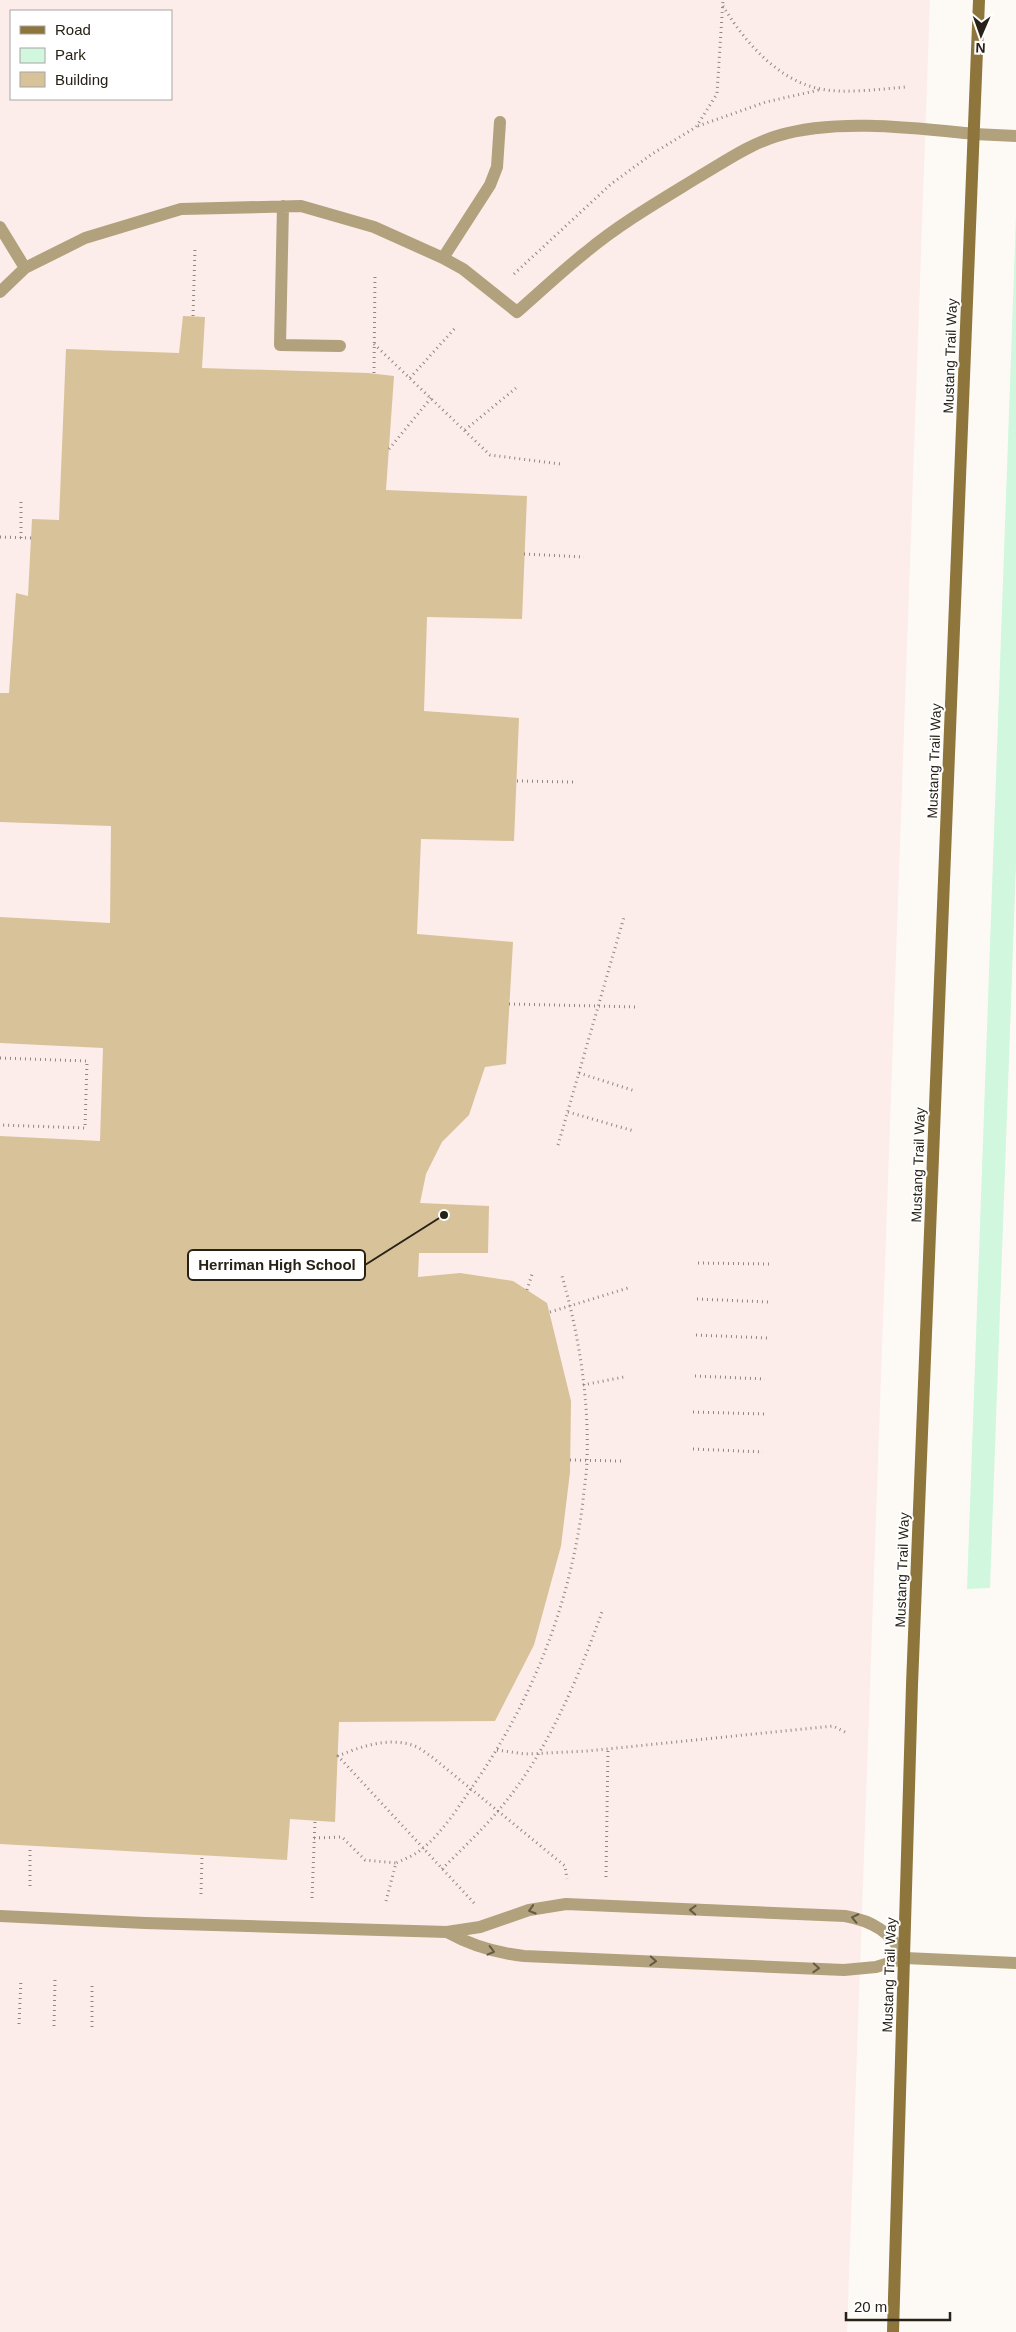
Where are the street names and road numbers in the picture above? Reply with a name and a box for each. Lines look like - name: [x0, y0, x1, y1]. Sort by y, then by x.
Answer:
- street label: Mustang Trail Way: [940, 298, 960, 414]
- street label: Mustang Trail Way: [924, 703, 944, 819]
- street label: Mustang Trail Way: [908, 1107, 928, 1223]
- street label: Mustang Trail Way: [892, 1512, 912, 1628]
- street label: Mustang Trail Way: [879, 1917, 899, 2033]

